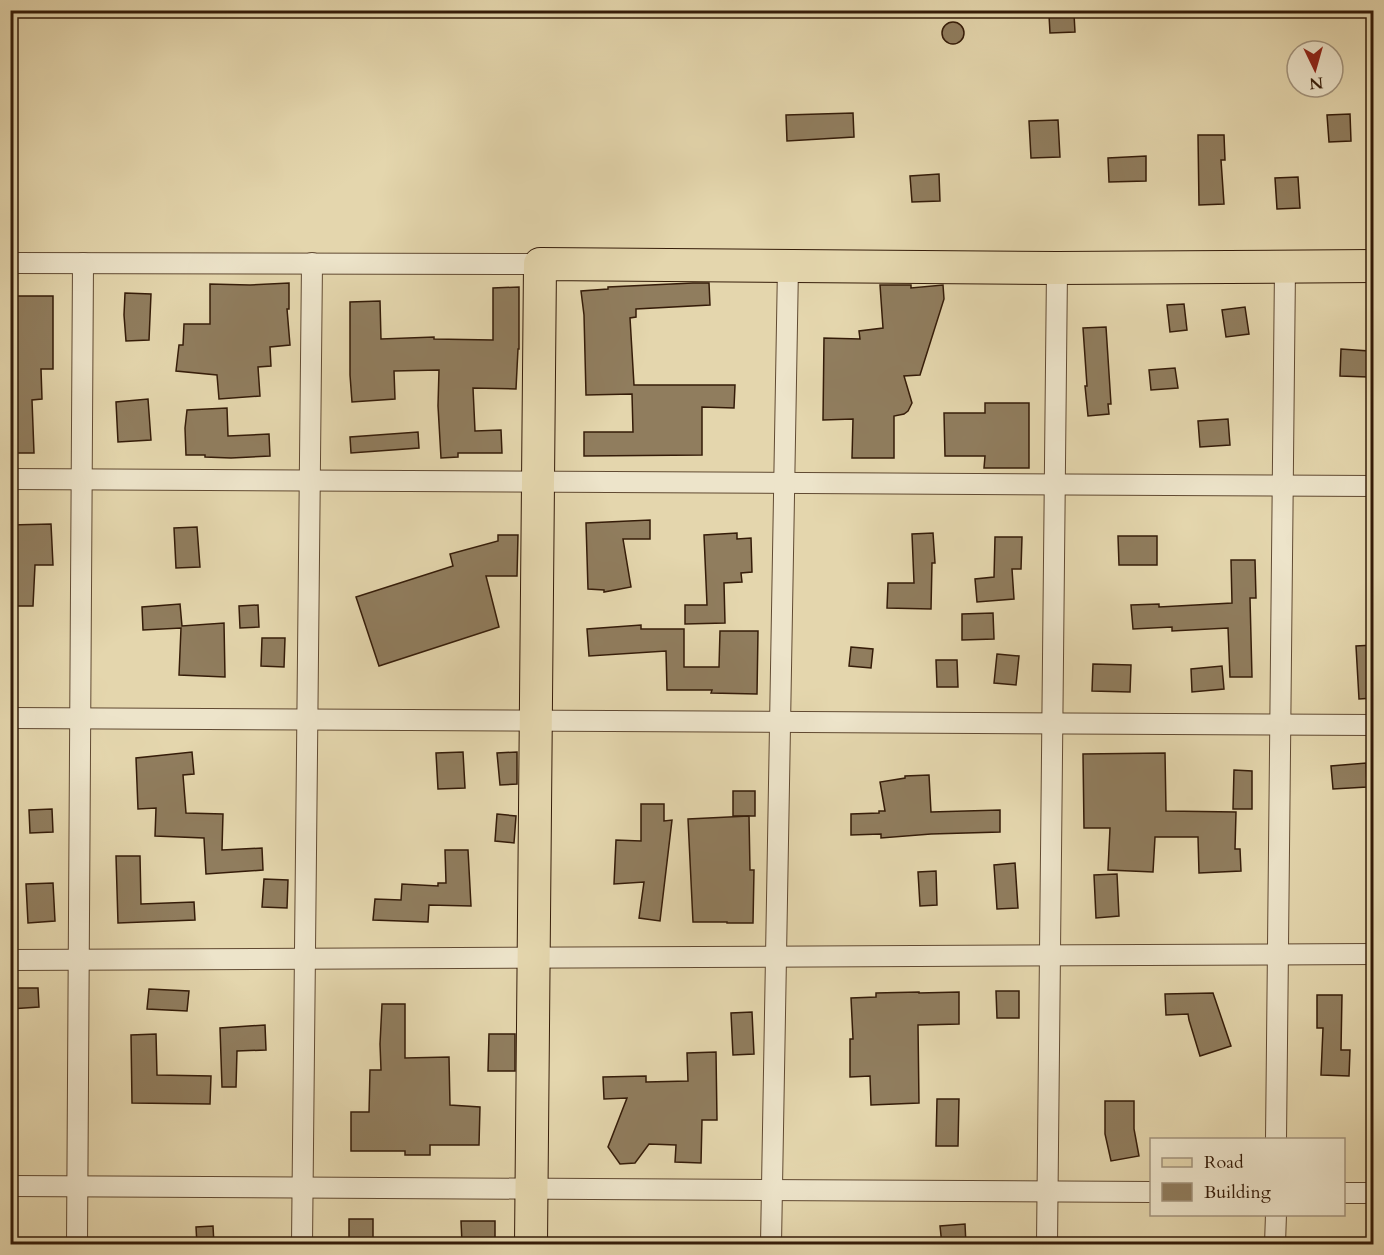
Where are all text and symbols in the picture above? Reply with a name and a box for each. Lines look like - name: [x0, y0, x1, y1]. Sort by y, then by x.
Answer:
- north arrow: [1285, 39, 1345, 99]
- text: N: [1308, 71, 1324, 95]
- legend: [1150, 1138, 1345, 1216]
- text: Road: [1204, 1150, 1244, 1175]
- text: Building: [1204, 1180, 1272, 1205]

